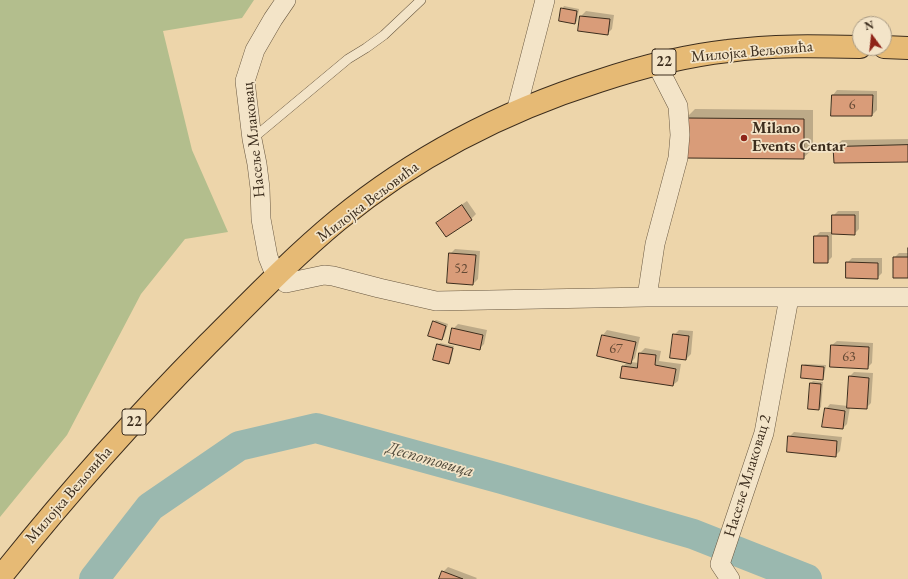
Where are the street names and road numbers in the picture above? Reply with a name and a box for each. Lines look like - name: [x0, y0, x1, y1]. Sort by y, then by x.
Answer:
- street label: Милојка Вељовића: [690, 37, 814, 67]
- road number: 22: [652, 49, 676, 75]
- street label: Насеље Млаковац: [238, 81, 270, 199]
- street label: Милојка Вељовића: [313, 157, 423, 247]
- road number: 22: [122, 409, 146, 435]
- street label: Насеље Млаковац 2: [720, 412, 776, 540]
- street label: Милојка Вељовића: [22, 442, 116, 548]

